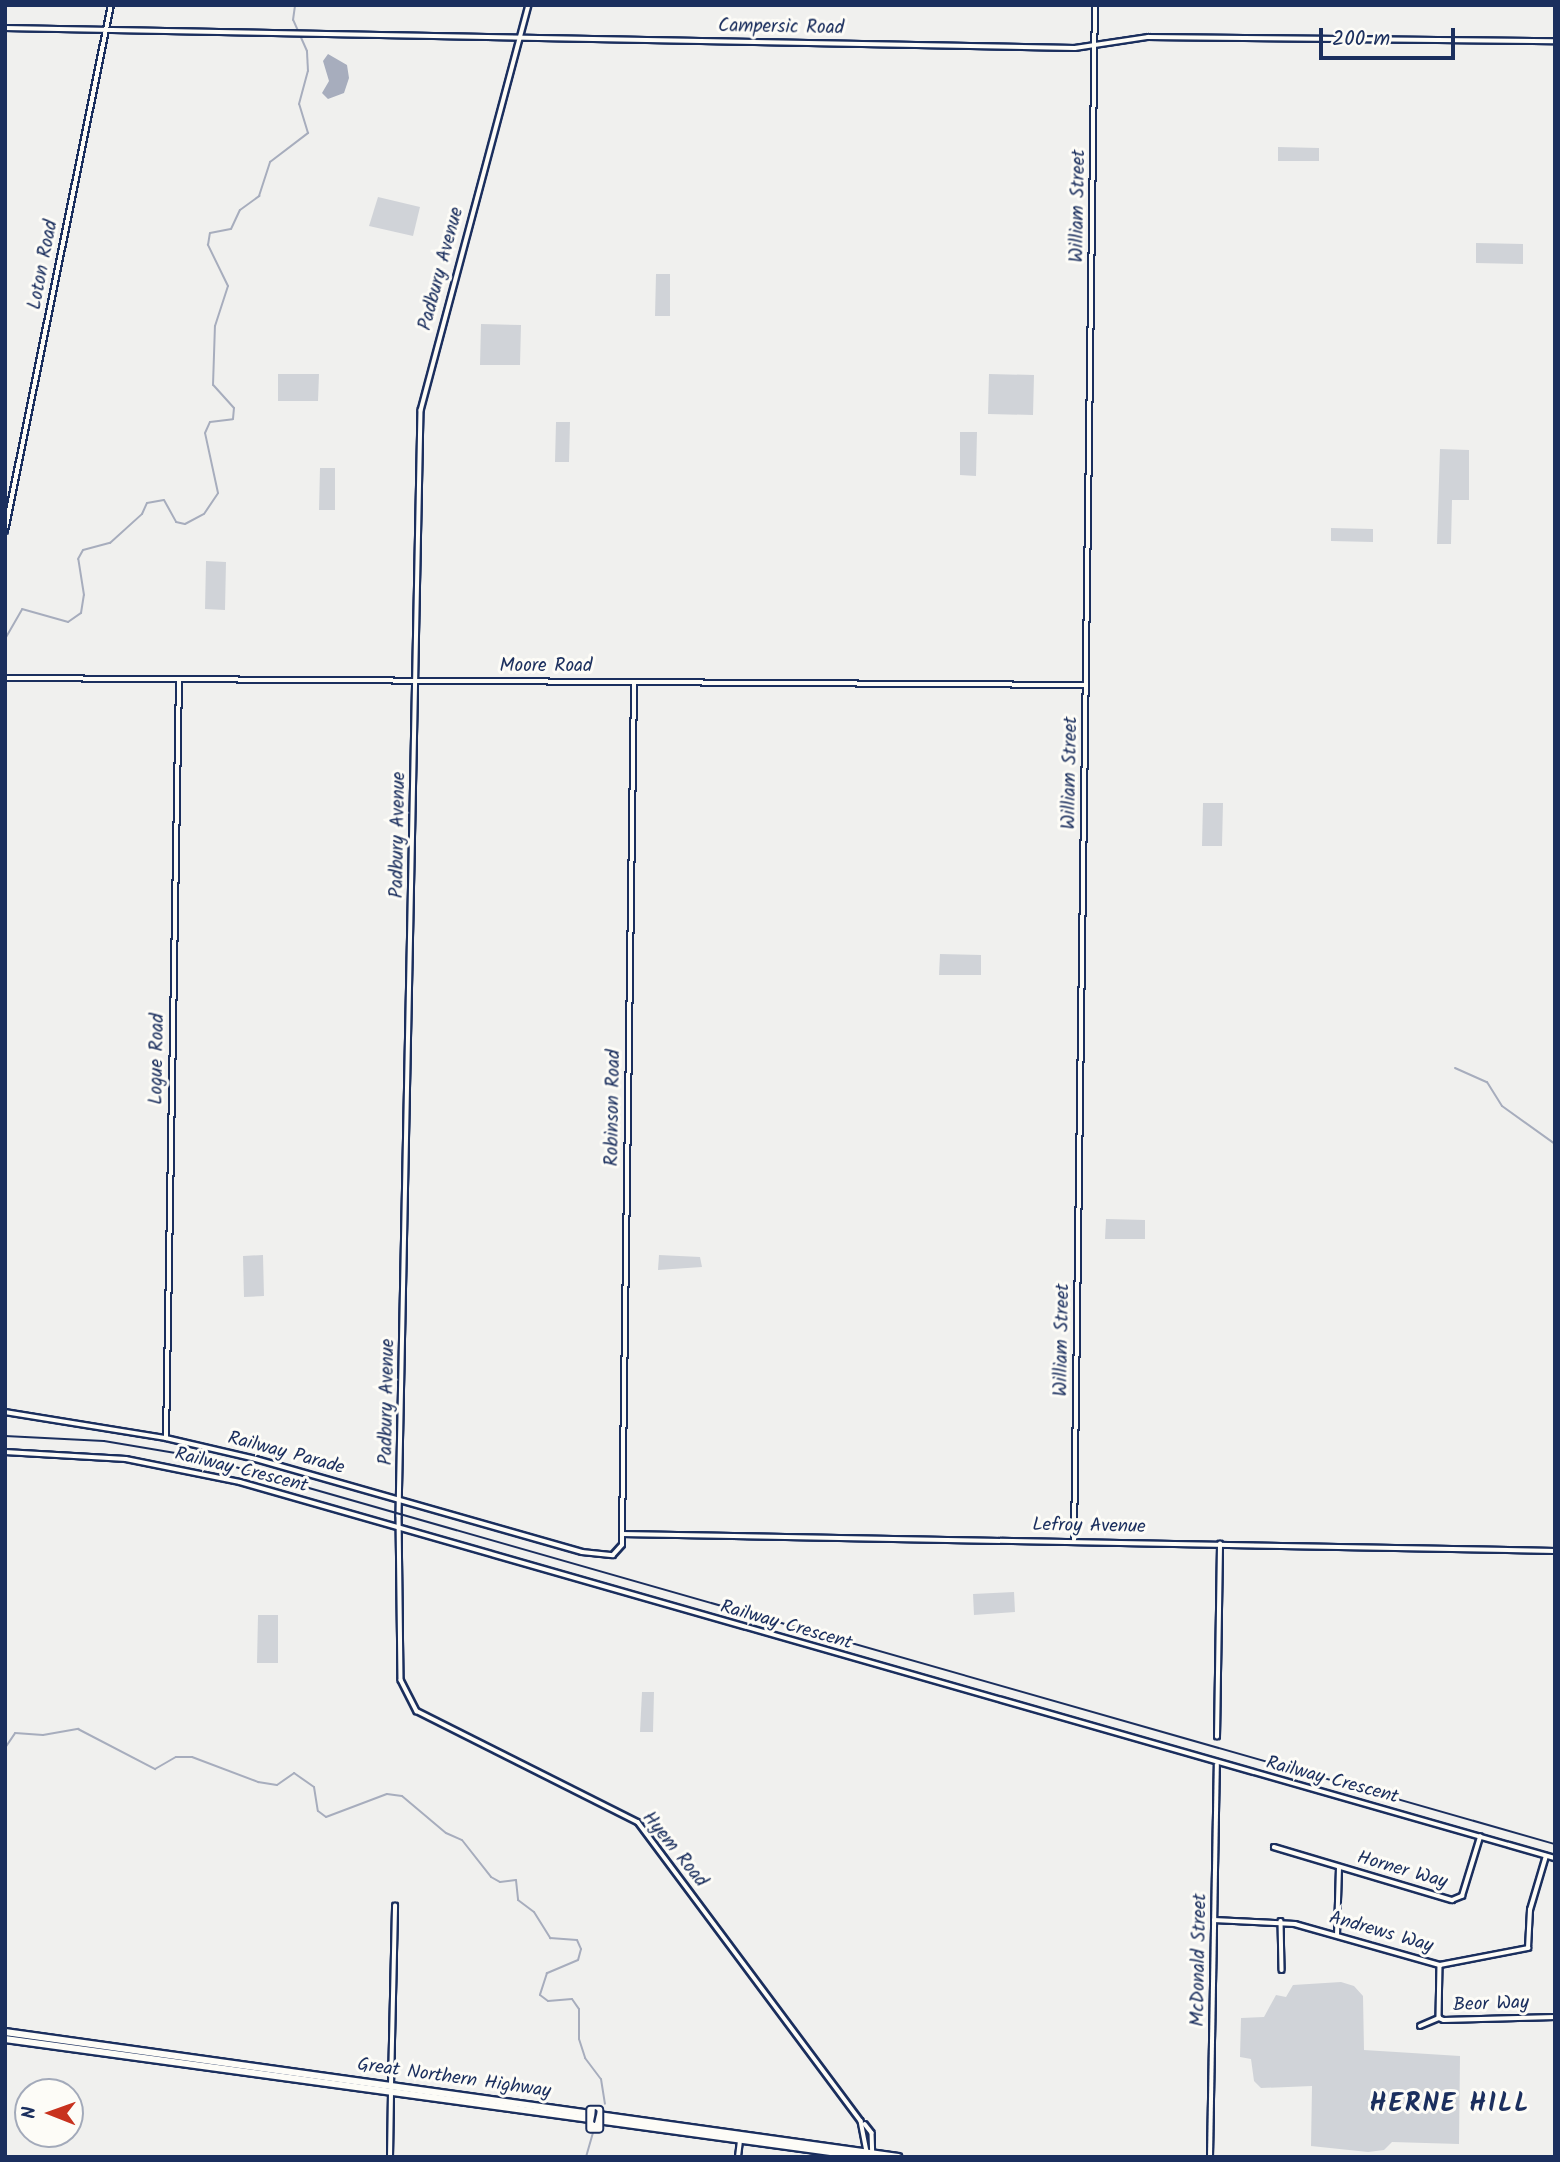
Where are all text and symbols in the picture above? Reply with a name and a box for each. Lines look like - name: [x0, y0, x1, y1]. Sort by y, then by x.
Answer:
- scale bar: [1322, 14, 1458, 58]
- street label: Campersic Road: [718, 16, 844, 40]
- text: 200 m: [1332, 23, 1390, 56]
- street label: William Street: [1067, 149, 1091, 263]
- street label: Padbury Avenue: [415, 205, 469, 333]
- street label: Loton Road: [24, 218, 64, 312]
- street label: Moore Road: [500, 656, 592, 678]
- street label: William Street: [1059, 716, 1083, 830]
- street label: Padbury Avenue: [386, 772, 412, 898]
- street label: Logue Road: [146, 1013, 170, 1105]
- street label: Robinson Road: [602, 1049, 626, 1167]
- street label: William Street: [1051, 1283, 1075, 1397]
- street label: Padbury Avenue: [375, 1339, 401, 1465]
- street label: Railway Parade: [225, 1427, 347, 1481]
- street label: Railway Crescent: [172, 1443, 310, 1499]
- street label: Lefroy Avenue: [1032, 1515, 1146, 1539]
- street label: Railway Crescent: [717, 1596, 855, 1656]
- street label: Railway Crescent: [1263, 1752, 1401, 1810]
- street label: Hyem Road: [636, 1807, 712, 1893]
- street label: Horner Way: [1354, 1847, 1450, 1895]
- street label: McDonald Street: [1187, 1893, 1213, 2027]
- street label: Andrews Way: [1326, 1907, 1436, 1959]
- street label: Beor Way: [1453, 1992, 1529, 2018]
- street label: Great Northern Highway: [356, 2054, 552, 2104]
- north arrow: [14, 2078, 84, 2148]
- district label: HERNE HILL: [1371, 2089, 1529, 2121]
- road number: 1: [584, 2104, 606, 2134]
- text: N: [15, 2106, 45, 2119]

